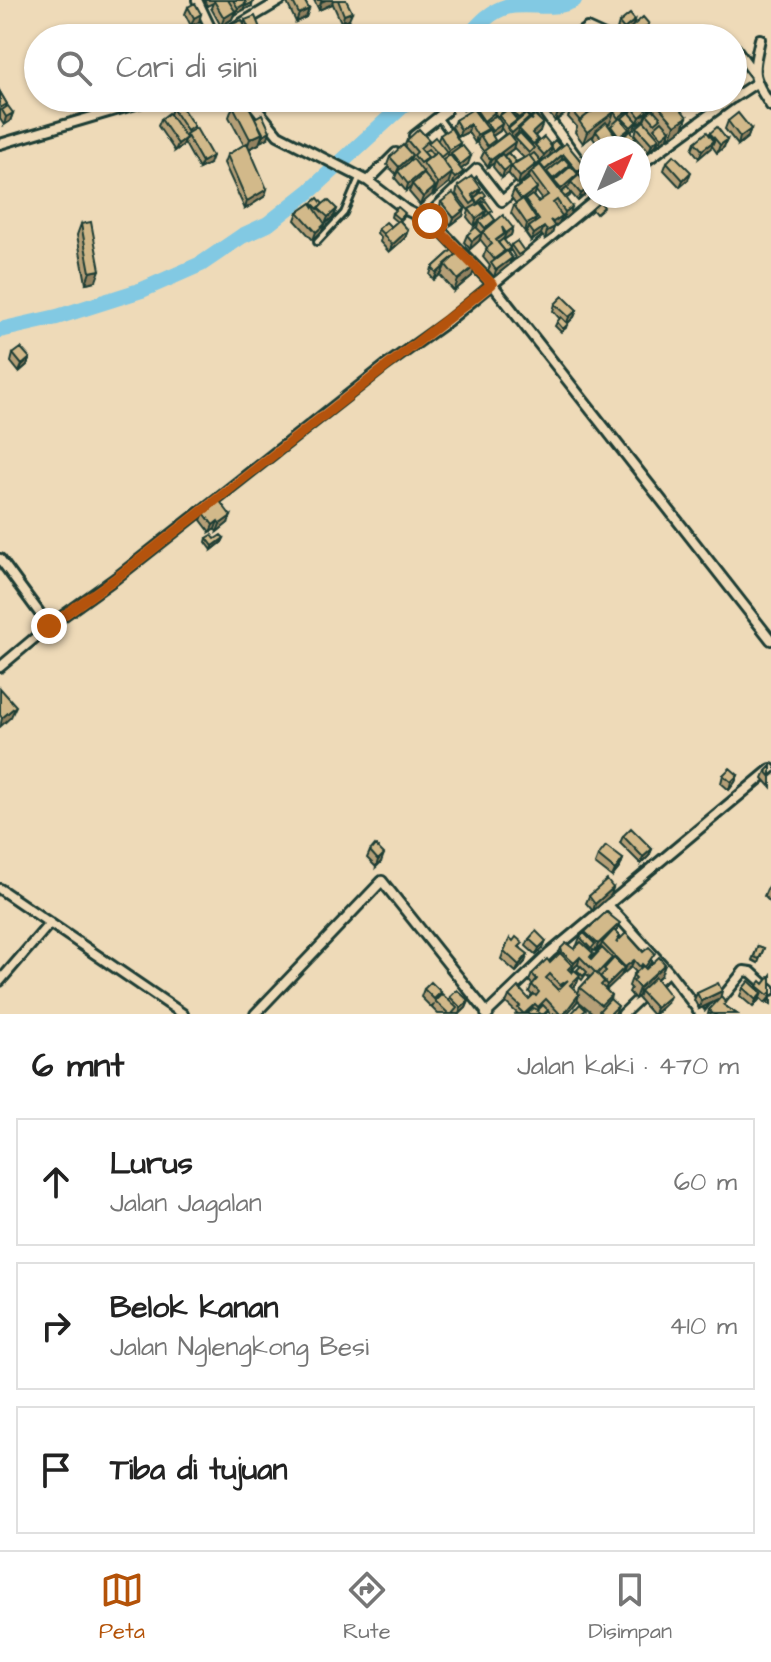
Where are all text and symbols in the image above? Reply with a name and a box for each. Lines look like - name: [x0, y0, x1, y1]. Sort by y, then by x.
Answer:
- search box: [24, 24, 747, 112]
- icon: search: [52, 46, 96, 90]
- text: Cari di sini: [116, 47, 257, 89]
- north arrow: [579, 136, 651, 208]
- route start: [412, 203, 448, 239]
- route end: [31, 608, 67, 644]
- text: 6 mnt: [32, 1042, 124, 1090]
- text: Jalan kaki · 470 m: [517, 1048, 739, 1084]
- text: Lurus: [110, 1143, 193, 1185]
- icon: ahead: [34, 1160, 78, 1204]
- text: 60 m: [674, 1164, 737, 1200]
- text: Jalan Jagalan: [110, 1185, 262, 1221]
- text: Belok kanan: [110, 1287, 279, 1329]
- icon: right: [34, 1304, 78, 1348]
- text: 410 m: [669, 1308, 737, 1344]
- text: Jalan Nglengkong Besi: [110, 1329, 369, 1365]
- icon: arrive: [34, 1448, 78, 1492]
- text: Tiba di tujuan: [110, 1449, 287, 1491]
- tab: Peta: [99, 1568, 145, 1647]
- tab: Rute: [343, 1568, 391, 1647]
- tab: Disimpan: [588, 1568, 672, 1647]

